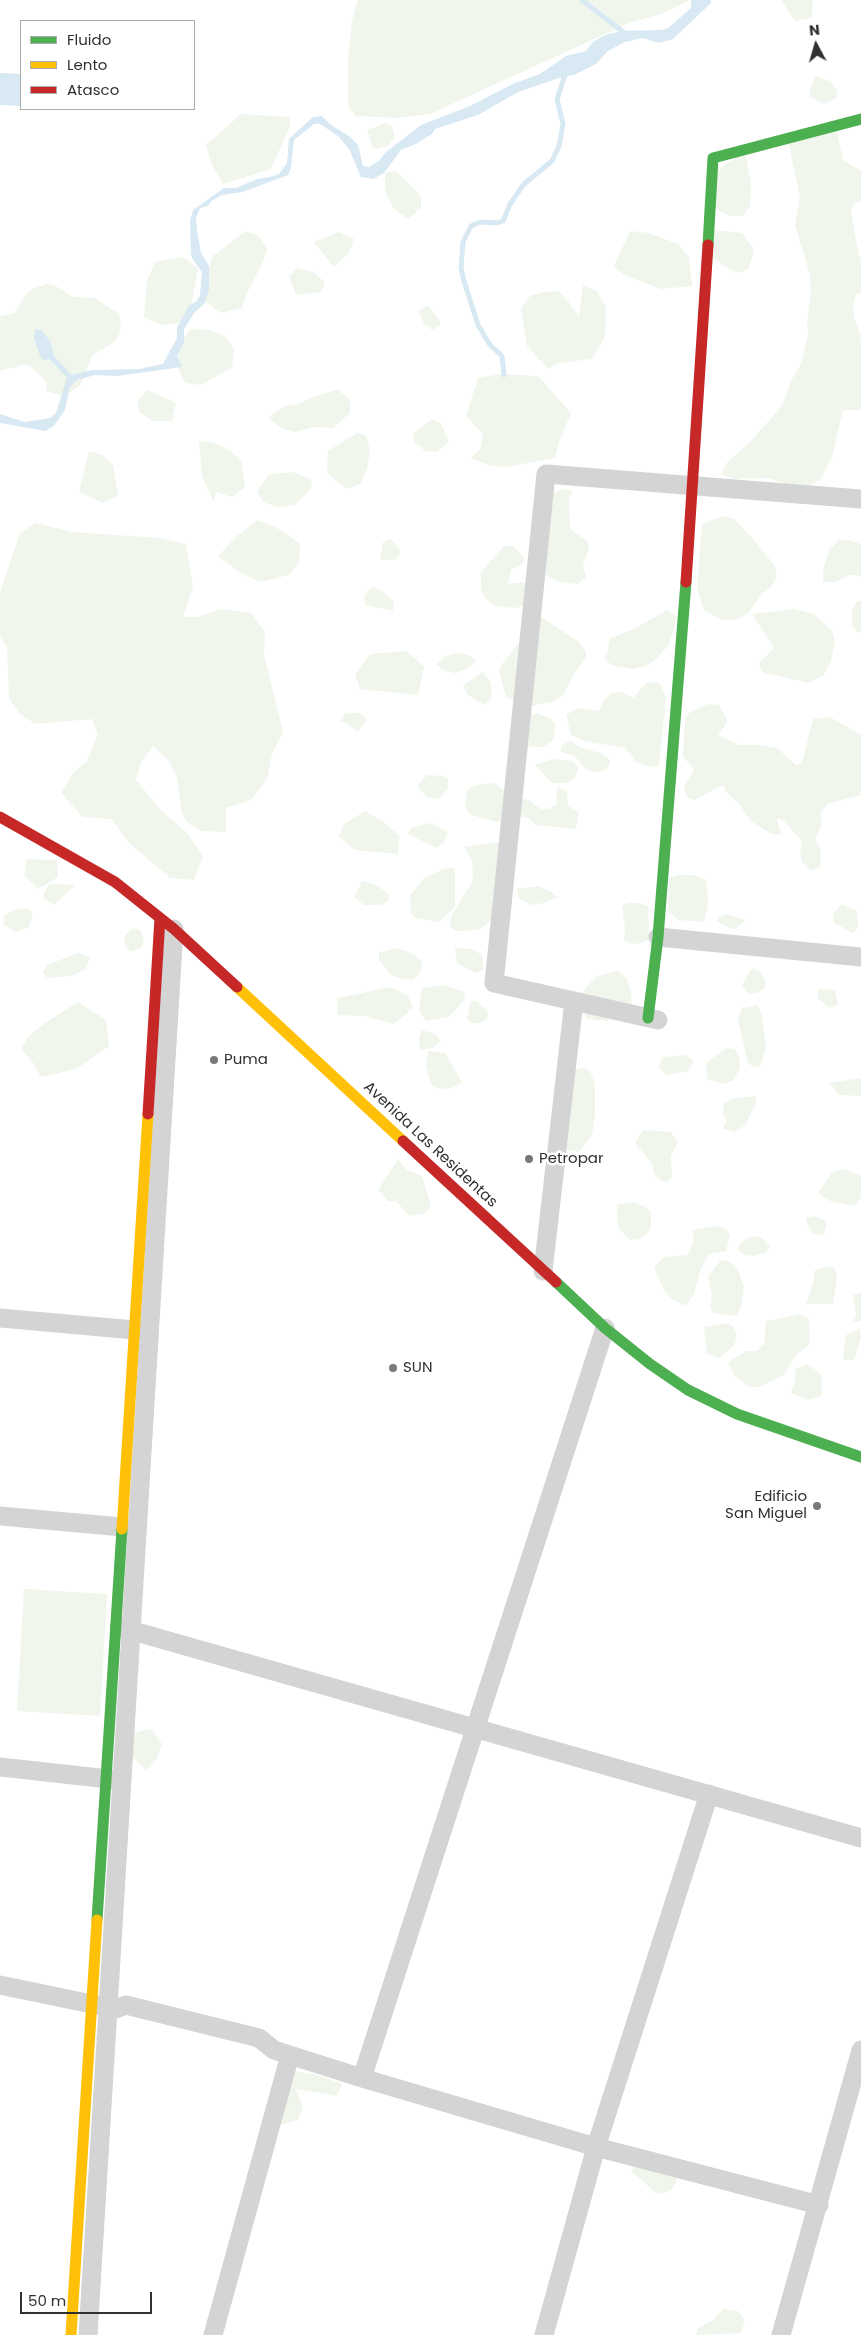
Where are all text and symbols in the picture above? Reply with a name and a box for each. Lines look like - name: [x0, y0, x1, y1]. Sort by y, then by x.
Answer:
- legend: [20, 20, 195, 110]
- north arrow: [791, 20, 841, 70]
- text: N: [808, 20, 821, 41]
- text: Fluido: [67, 29, 111, 50]
- text: Lento: [67, 54, 107, 75]
- text: Atasco: [67, 79, 119, 100]
- place label: Puma: [224, 1051, 268, 1069]
- marker: Puma: [208, 1054, 220, 1066]
- street label: Avenida Las Residentas: [359, 1078, 501, 1212]
- place label: Petropar: [539, 1150, 604, 1168]
- marker: Petropar: [523, 1153, 535, 1165]
- place label: SUN: [403, 1359, 432, 1377]
- marker: SUN: [387, 1362, 399, 1374]
- place label: Edificio San Miguel: [725, 1488, 807, 1523]
- marker: Edificio San Miguel: [811, 1500, 823, 1512]
- scale bar: [22, 2282, 155, 2314]
- text: 50 m: [28, 2290, 66, 2311]

